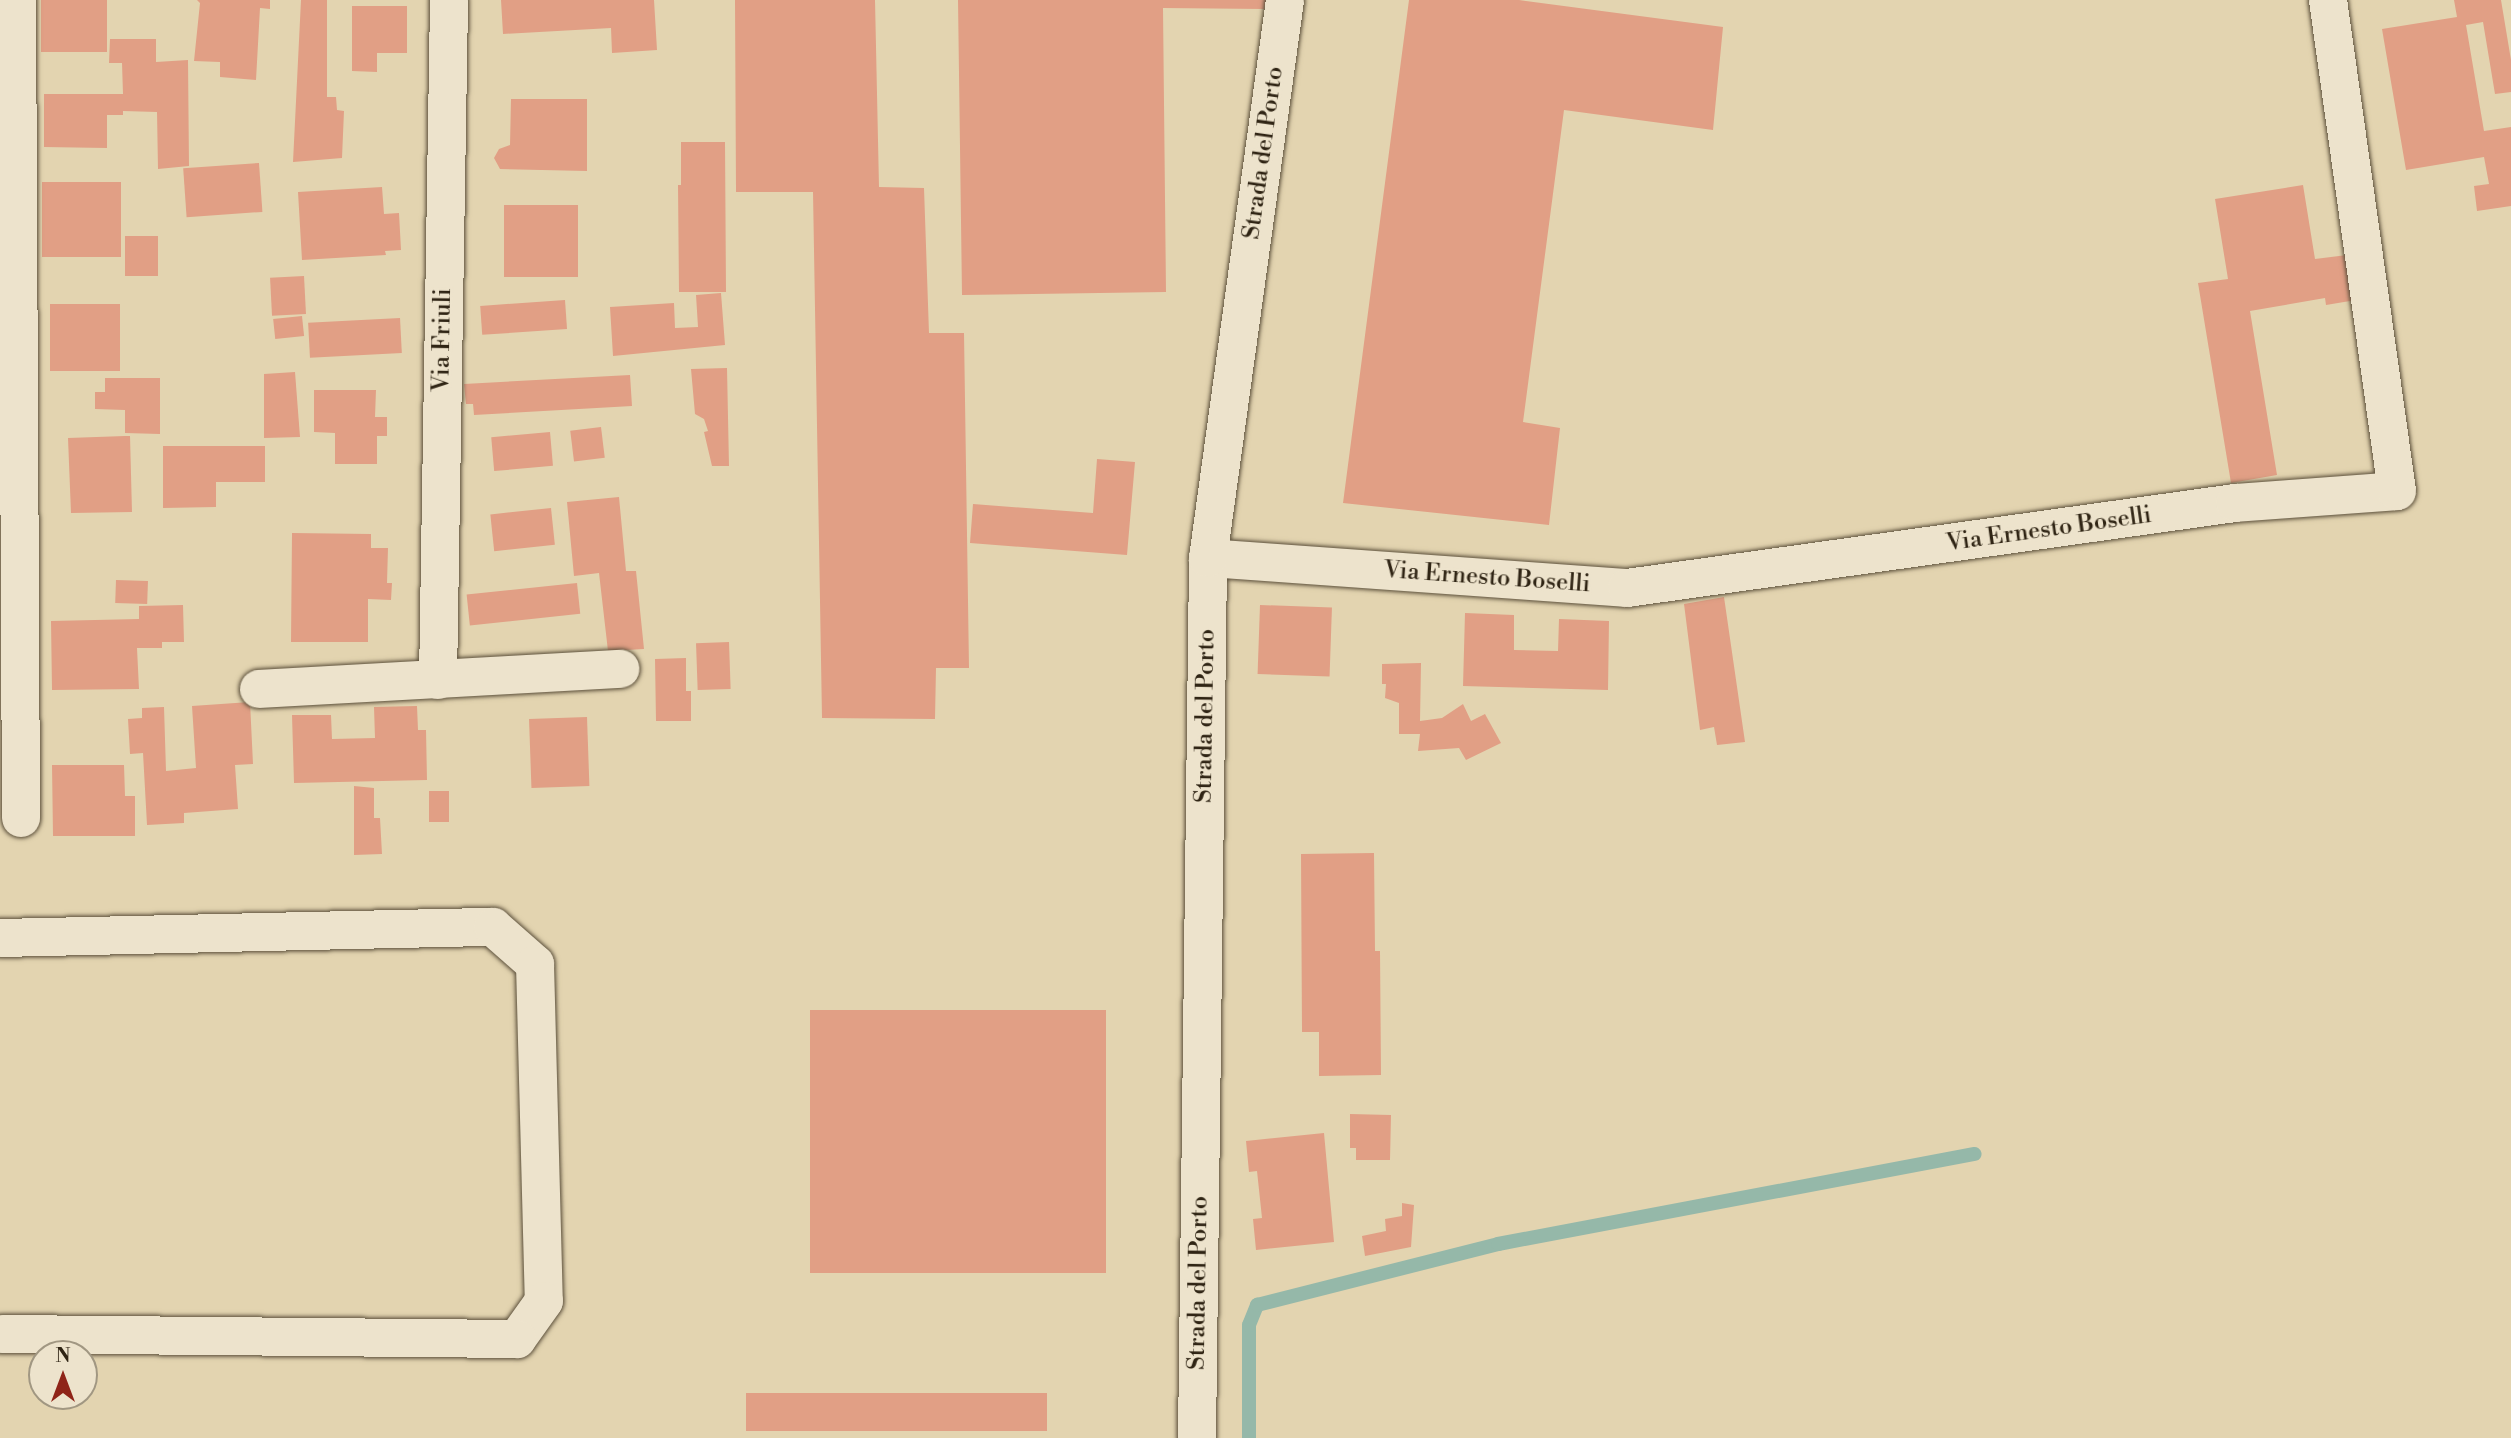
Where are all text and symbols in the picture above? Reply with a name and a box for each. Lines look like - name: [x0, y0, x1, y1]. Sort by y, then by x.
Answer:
- street label: Strada del Porto: [1238, 65, 1290, 241]
- street label: Via Friuli: [428, 288, 458, 392]
- street label: Via Ernesto Boselli: [1944, 501, 2154, 559]
- street label: Via Ernesto Boselli: [1383, 556, 1591, 600]
- street label: Strada del Porto: [1190, 629, 1222, 803]
- street label: Strada del Porto: [1183, 1196, 1215, 1370]
- north arrow: [28, 1340, 98, 1410]
- text: N: [55, 1344, 71, 1368]

